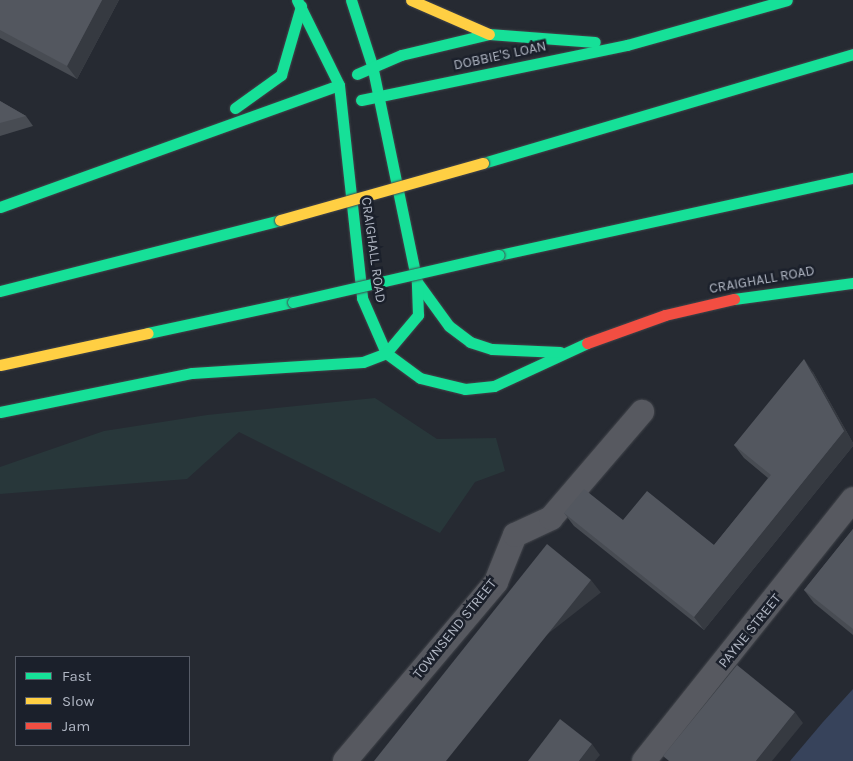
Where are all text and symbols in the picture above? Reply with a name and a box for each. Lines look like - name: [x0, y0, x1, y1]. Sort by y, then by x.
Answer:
- street label: DOBBIE'S LOAN: [452, 38, 548, 74]
- street label: CRAIGHALL ROAD: [357, 196, 389, 304]
- street label: CRAIGHALL ROAD: [708, 262, 816, 298]
- street label: TOWNSEND STREET: [410, 576, 500, 682]
- street label: PAYNE STREET: [715, 591, 785, 671]
- legend: [15, 656, 190, 746]
- text: Fast: [62, 667, 91, 685]
- text: Slow: [62, 692, 94, 710]
- text: Jam: [62, 717, 90, 735]

